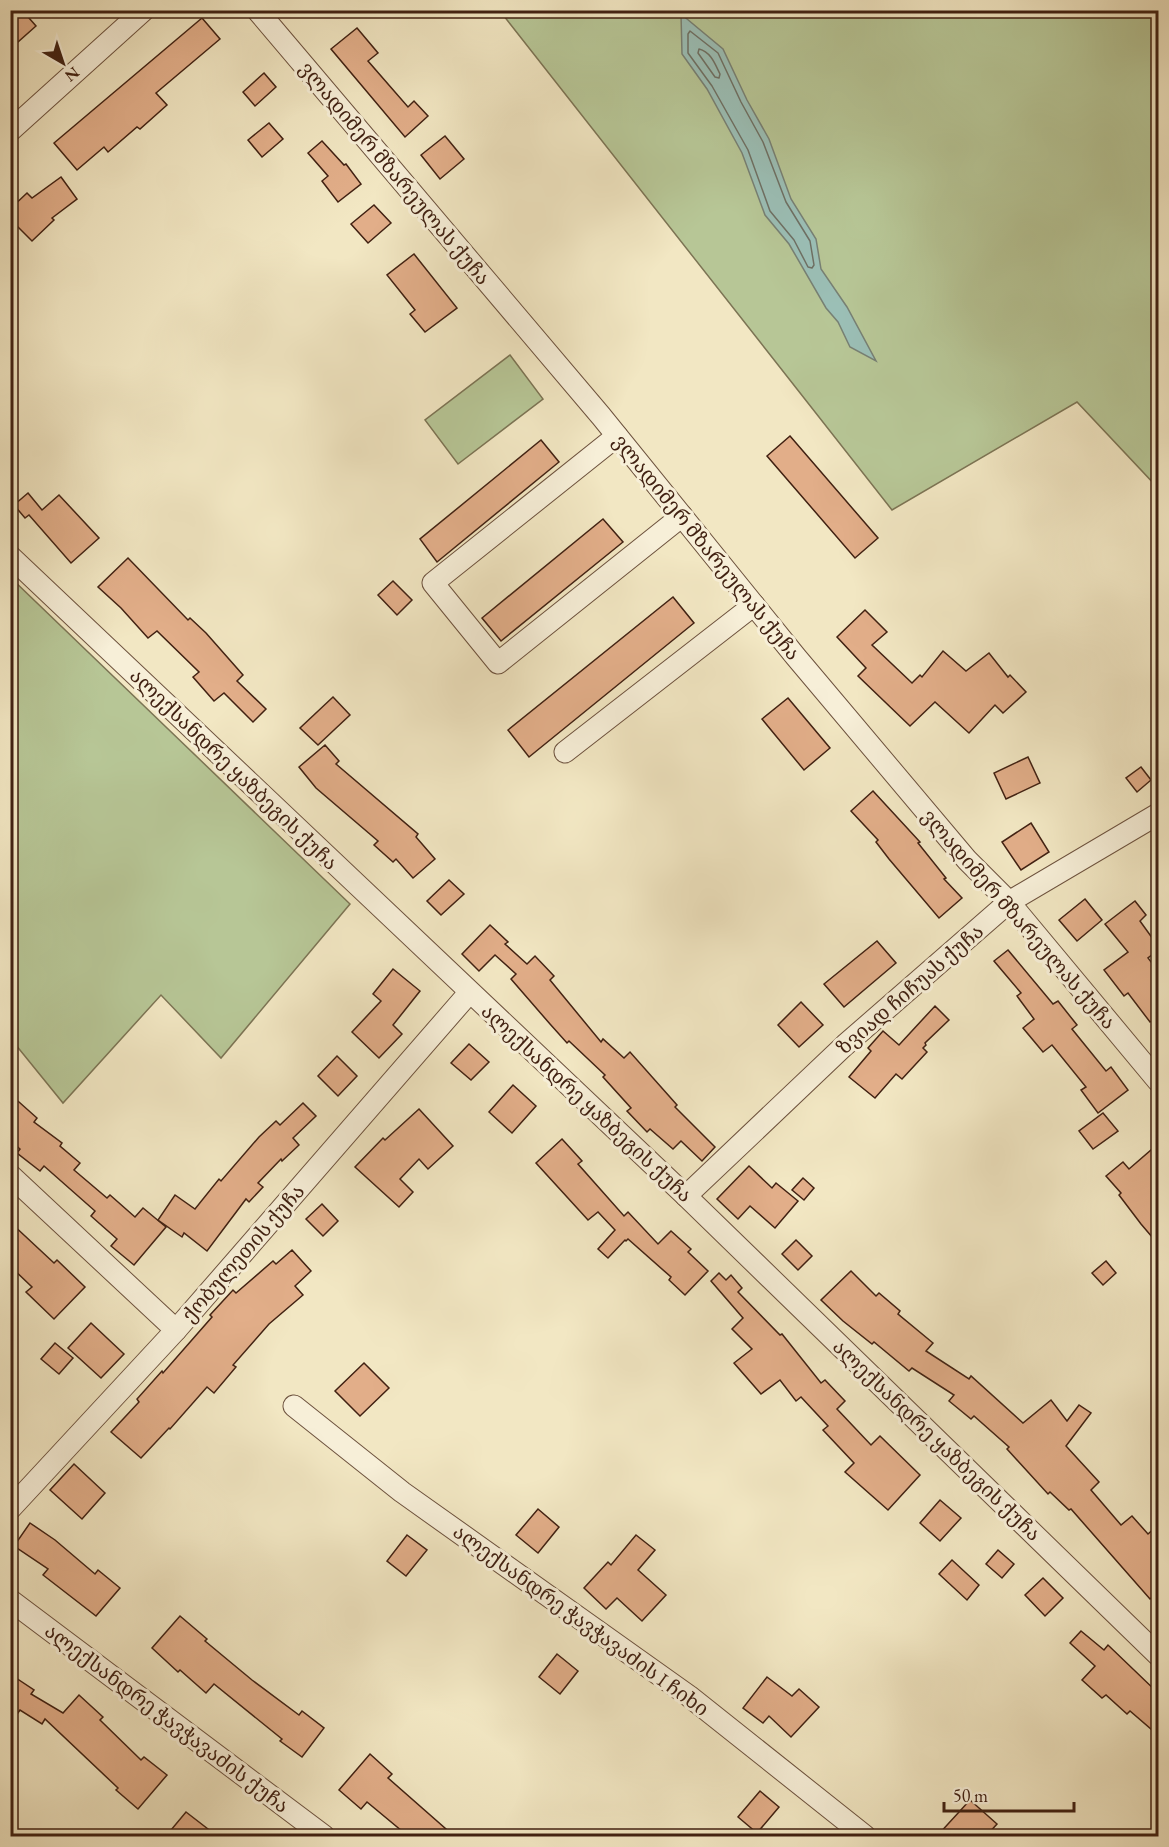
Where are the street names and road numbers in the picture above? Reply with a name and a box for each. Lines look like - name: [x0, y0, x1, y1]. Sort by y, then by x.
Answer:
- street label: ვლადიმერ მზარეულას ქუჩა: [294, 56, 496, 290]
- street label: ვლადიმერ მზარეულას ქუჩა: [608, 429, 806, 665]
- street label: ალექსანდრე ყაზბეგის ქუჩა: [124, 663, 344, 875]
- street label: ვლადიმერ მზარეულას ქუჩა: [916, 803, 1122, 1035]
- street label: ზვიად ჩიჩუას ქუჩა: [831, 918, 989, 1060]
- street label: ალექსანდრე ყაზბეგის ქუჩა: [476, 998, 698, 1208]
- street label: ქობულეთის ქუჩა: [176, 1178, 310, 1328]
- street label: ალექსანდრე ყაზბეგის ქუჩა: [827, 1334, 1047, 1546]
- street label: ალექსანდრე ჭავჭავაძის I ჩიხი: [448, 1518, 714, 1722]
- street label: ალექსანდრე ჭავჭავაძის ქუჩა: [40, 1618, 294, 1818]

